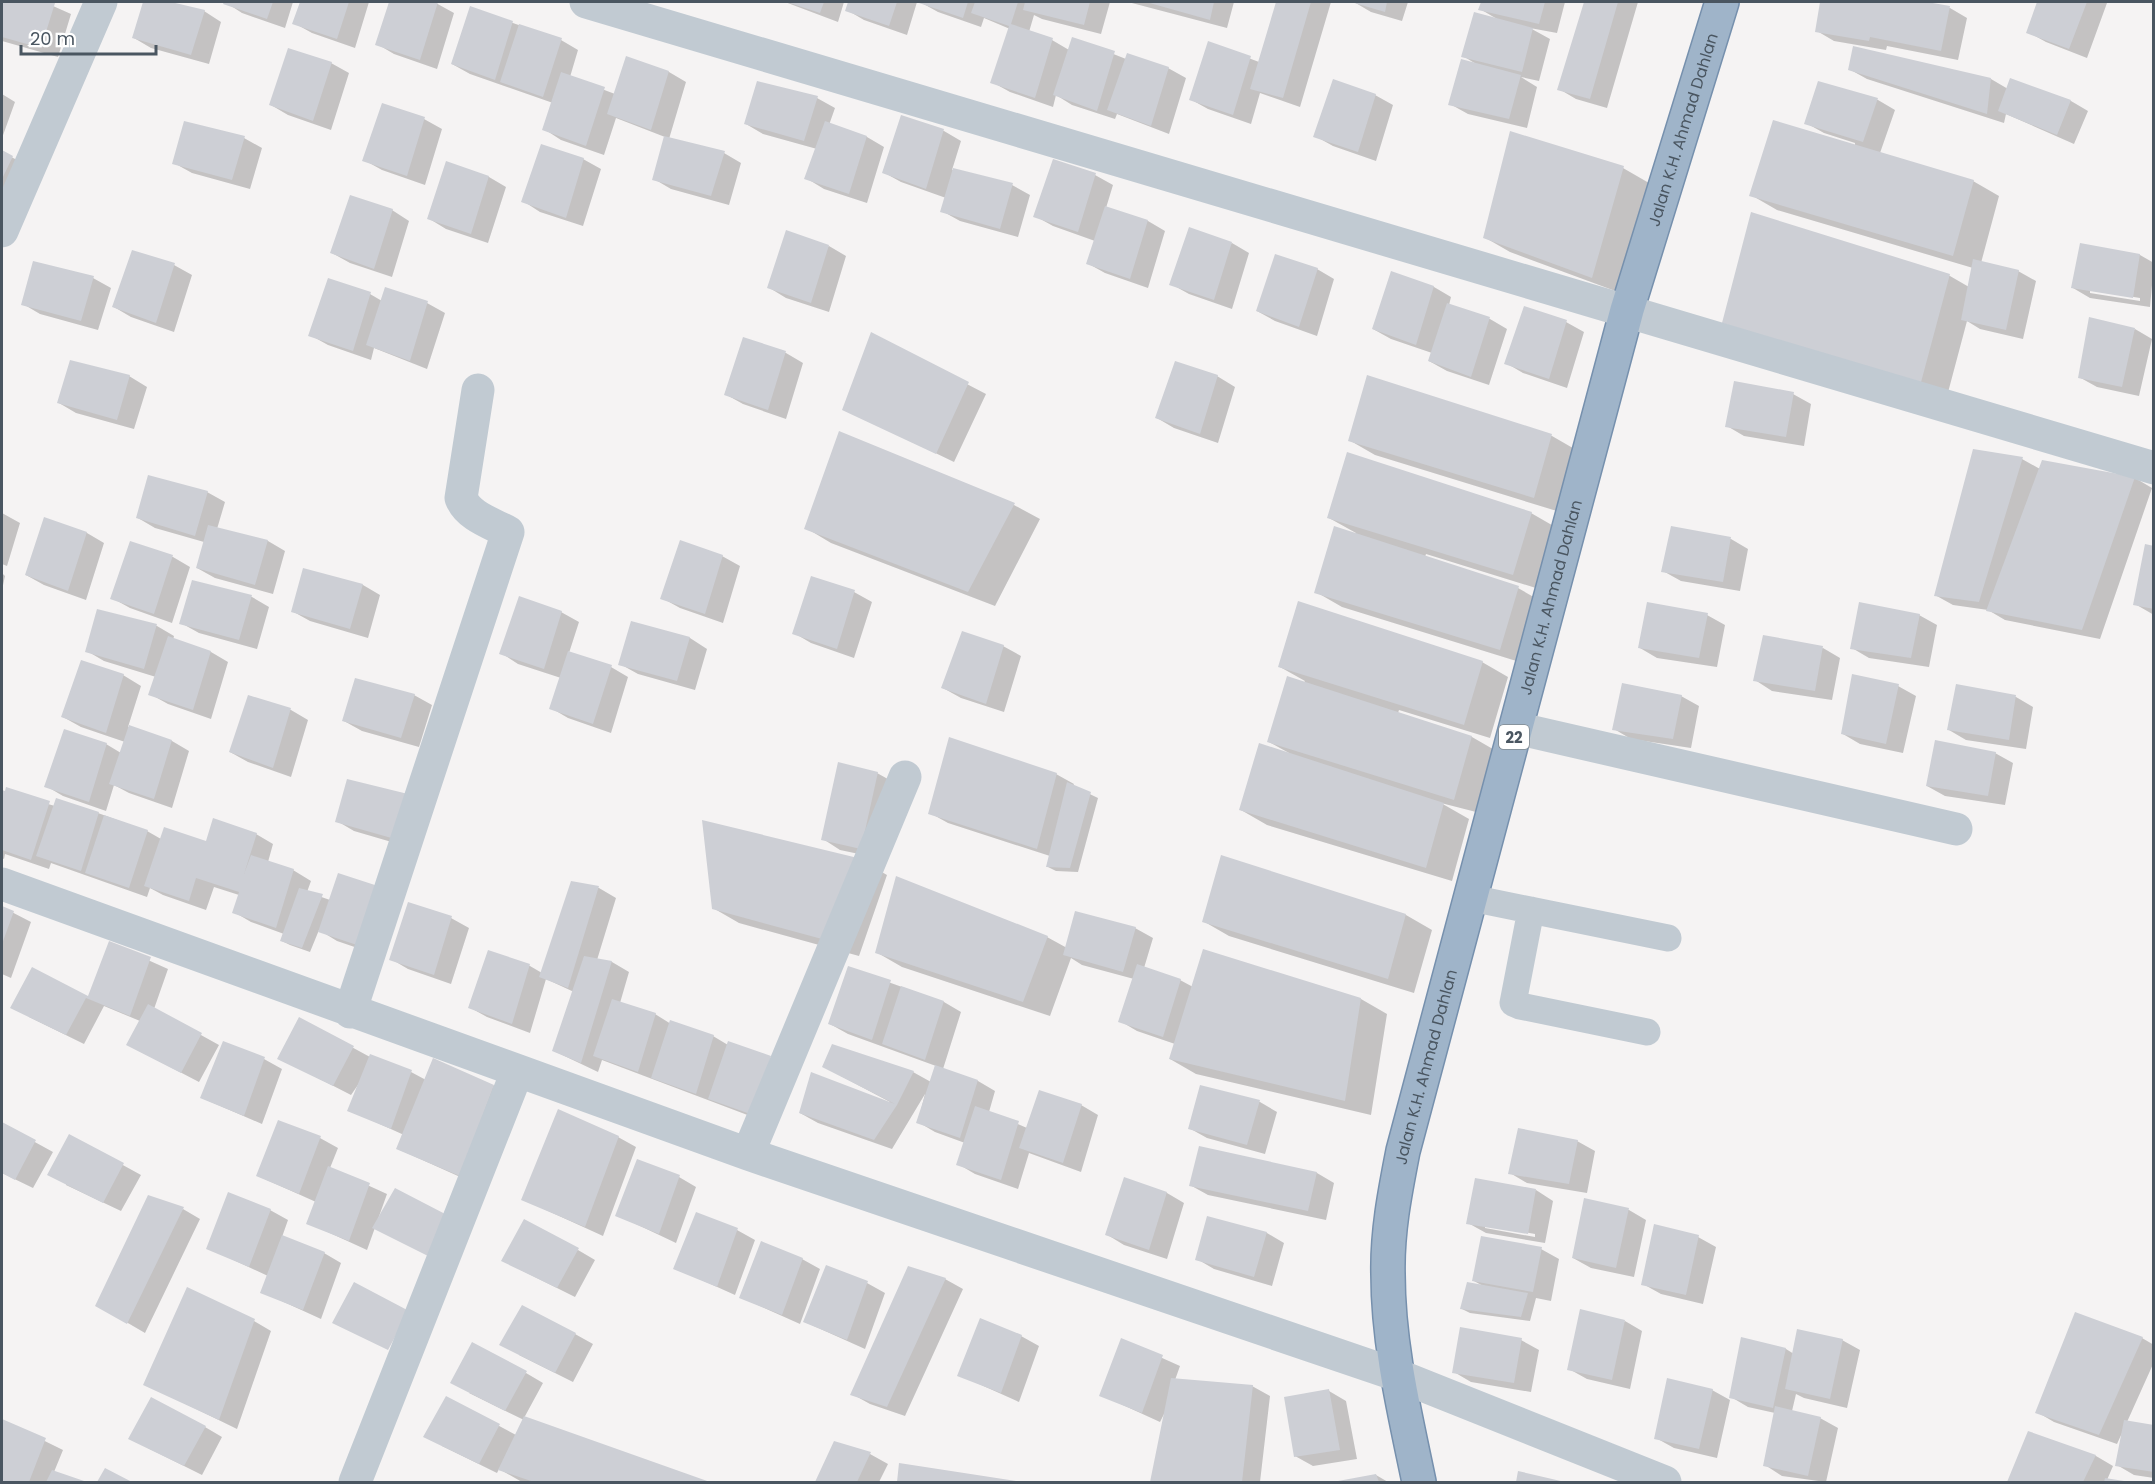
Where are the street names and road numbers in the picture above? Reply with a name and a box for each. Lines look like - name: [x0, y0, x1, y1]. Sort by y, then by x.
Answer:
- street label: Jalan K.H. Ahmad Dahlan: [1642, 30, 1723, 229]
- street label: Jalan K.H. Ahmad Dahlan: [1514, 497, 1588, 697]
- road number: 22: [1499, 725, 1529, 749]
- street label: Jalan K.H. Ahmad Dahlan: [1389, 967, 1462, 1166]

